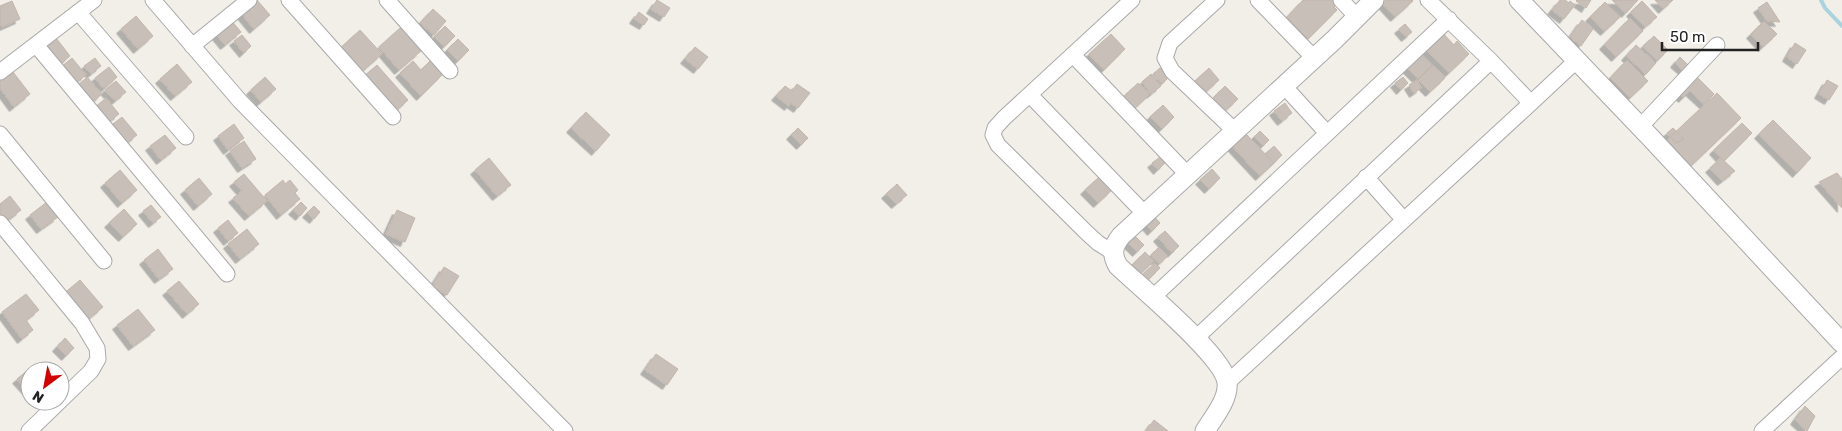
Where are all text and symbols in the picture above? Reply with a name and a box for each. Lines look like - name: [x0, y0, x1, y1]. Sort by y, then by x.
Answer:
- scale bar: [1662, 20, 1758, 52]
- text: 50 m: [1670, 28, 1705, 46]
- north arrow: [20, 361, 70, 411]
- text: N: [30, 387, 47, 406]

